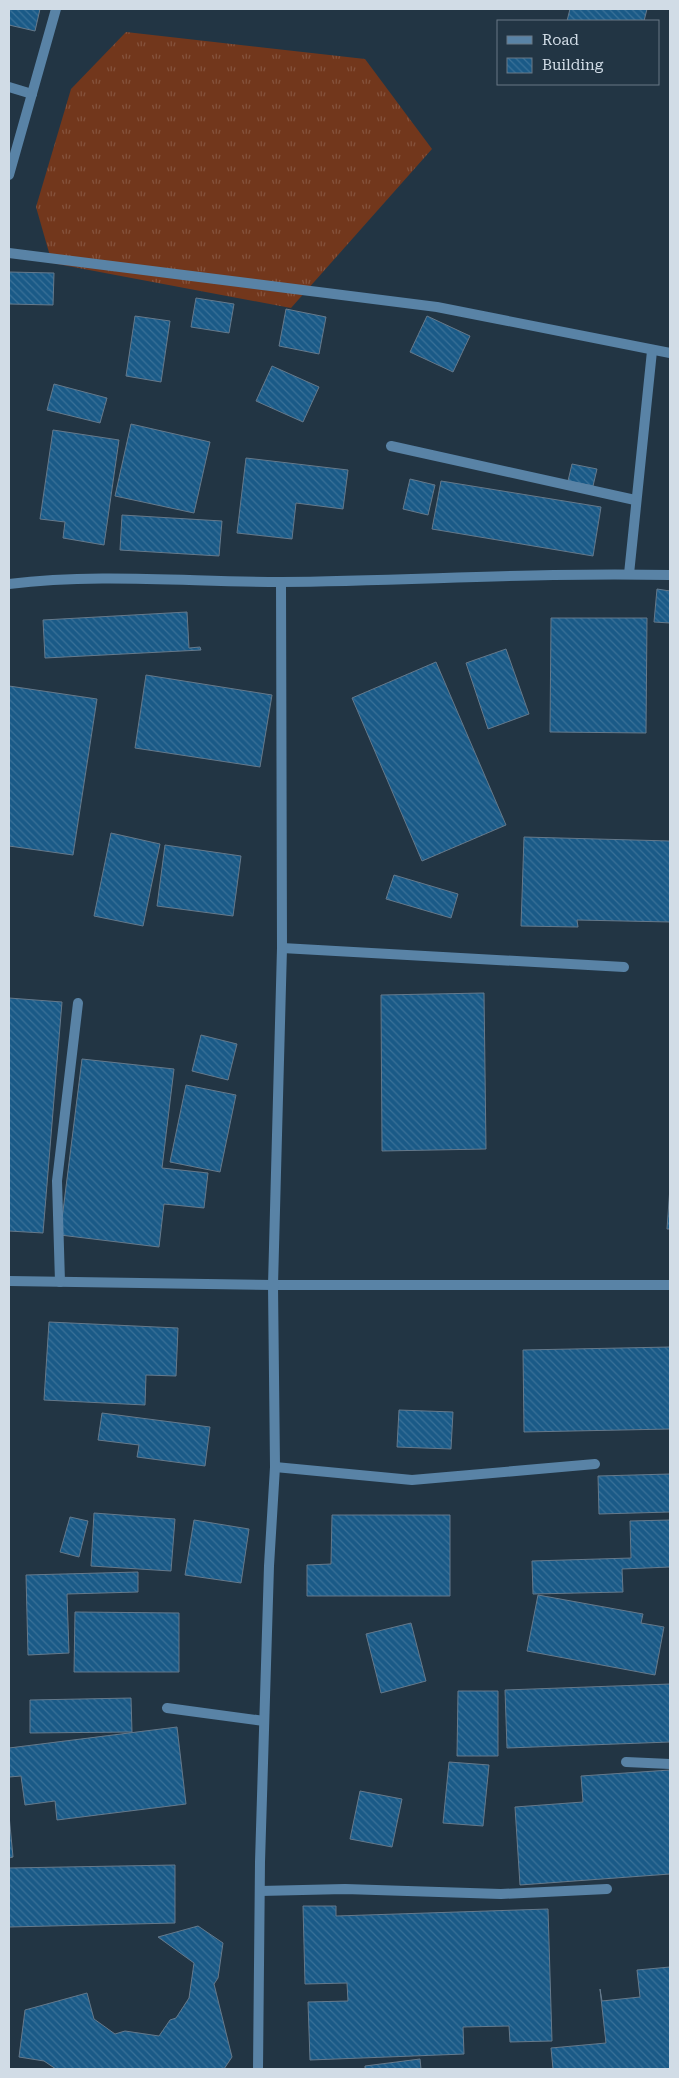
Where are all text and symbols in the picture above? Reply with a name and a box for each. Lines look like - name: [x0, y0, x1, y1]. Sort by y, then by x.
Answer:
- legend: [497, 20, 659, 85]
- text: Road: [542, 31, 579, 49]
- text: Building: [542, 56, 604, 74]

